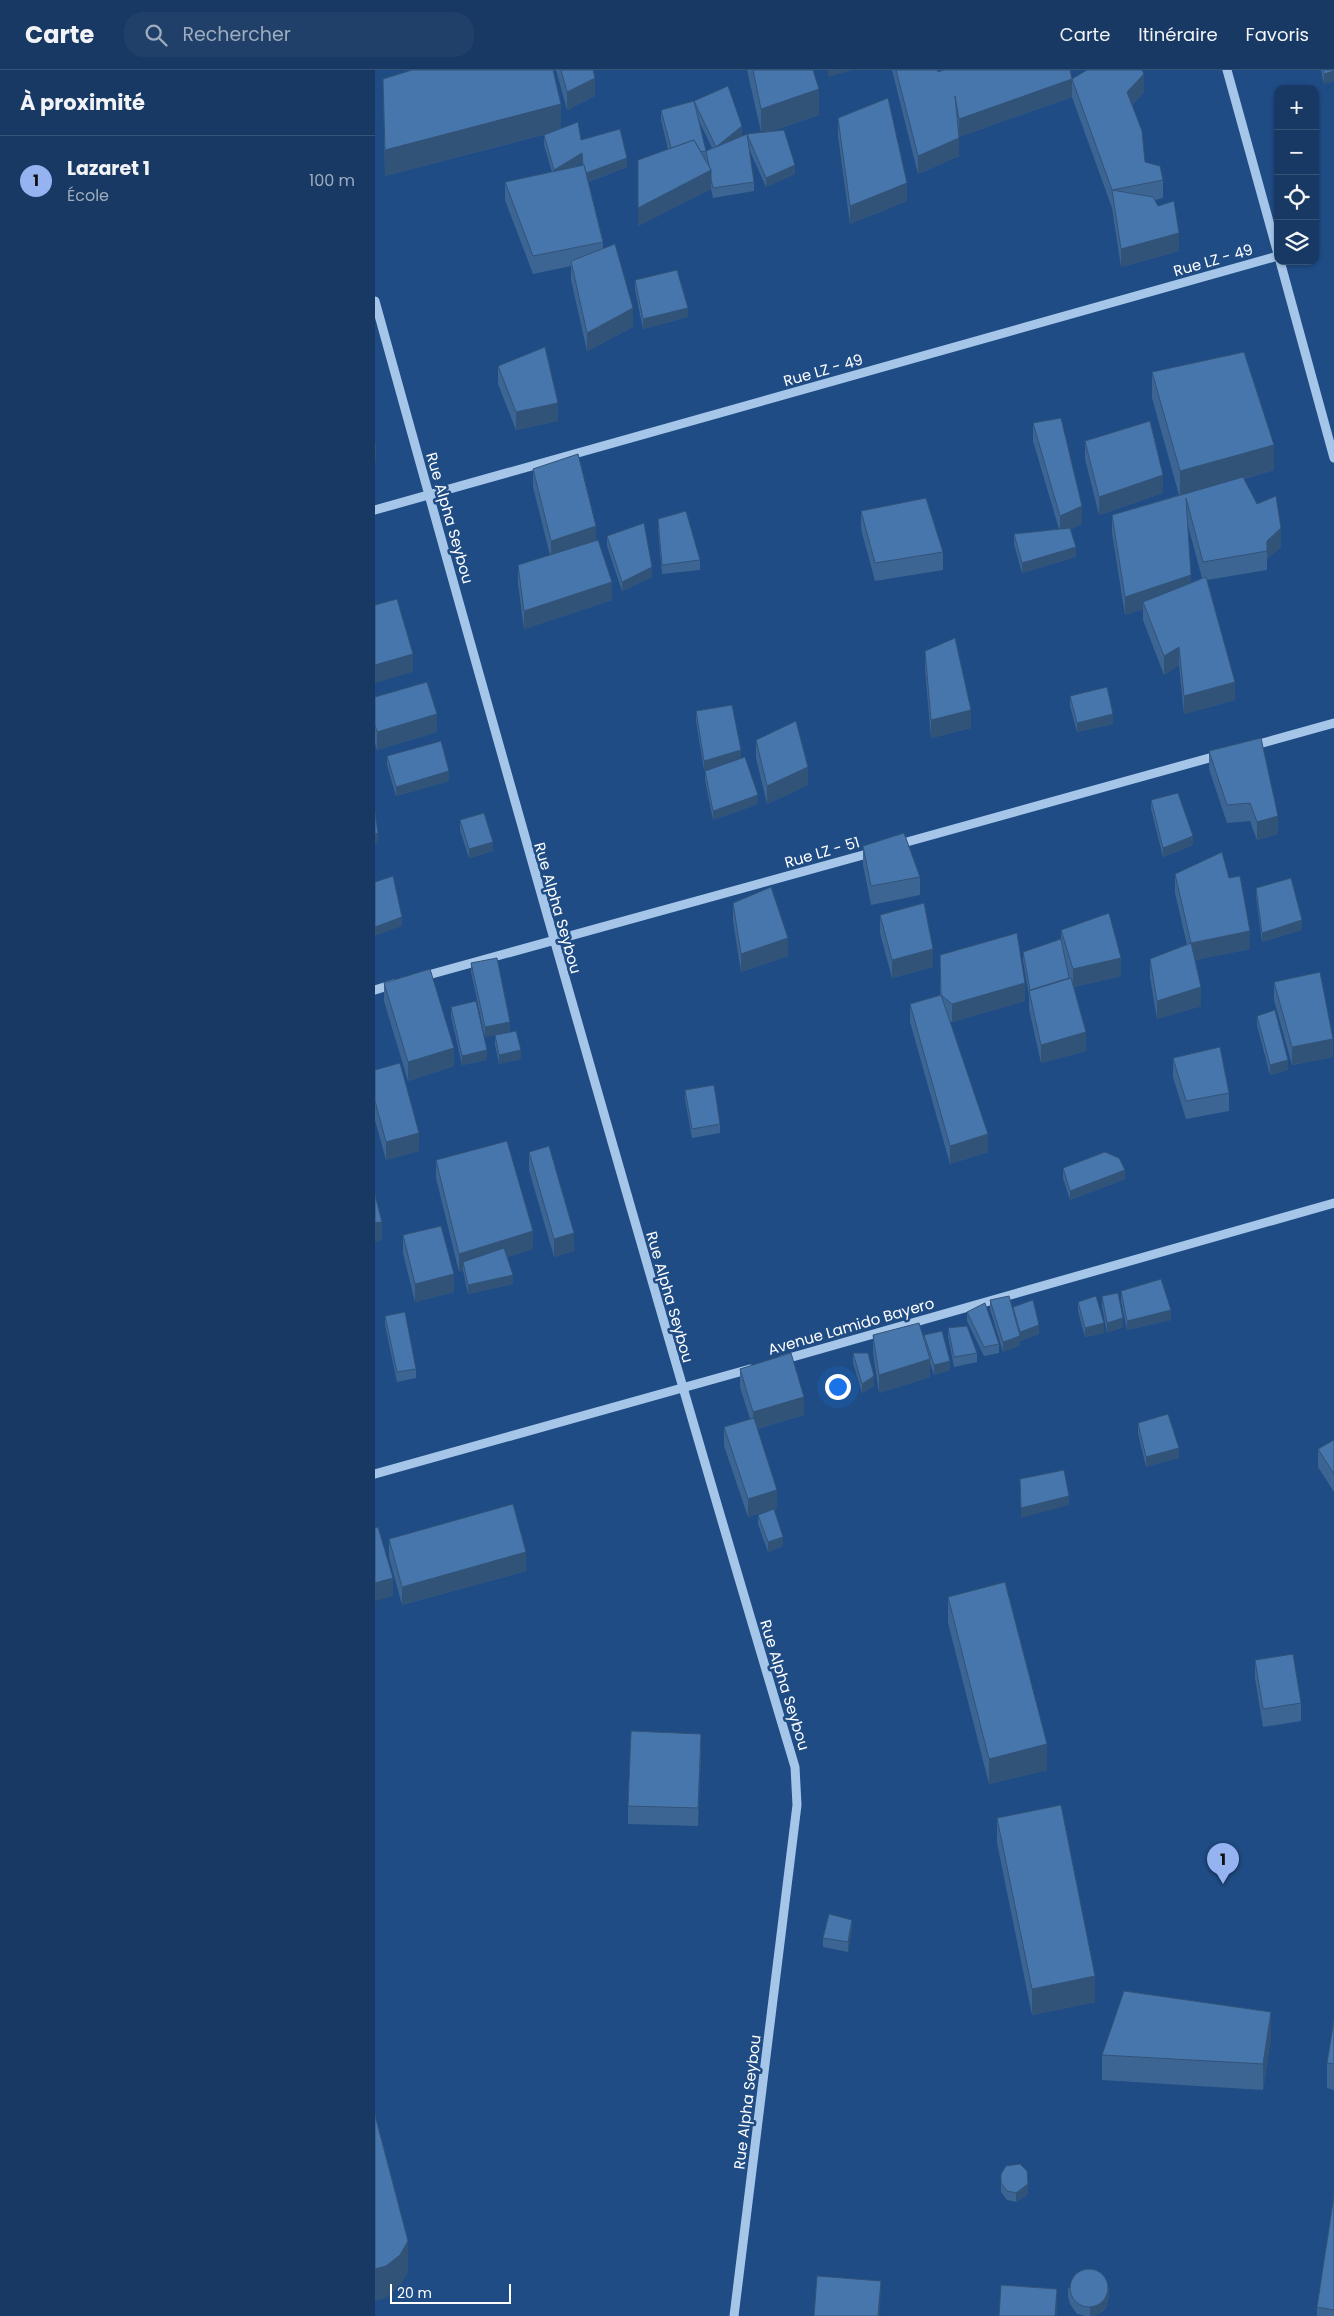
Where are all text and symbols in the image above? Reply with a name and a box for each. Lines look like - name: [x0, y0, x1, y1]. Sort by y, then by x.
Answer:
- search box: [124, 12, 474, 57]
- text: Carte: [25, 18, 94, 51]
- icon: search: [142, 21, 170, 49]
- text: Rechercher: [182, 21, 291, 48]
- text: Carte: [1060, 22, 1110, 47]
- text: Itinéraire: [1138, 22, 1218, 47]
- text: Favoris: [1246, 22, 1309, 47]
- map controls: [1274, 85, 1319, 265]
- button: +: [1274, 85, 1319, 130]
- text: À proximité: [20, 88, 145, 117]
- button: −: [1274, 130, 1319, 175]
- text: Lazaret 1: [67, 155, 150, 182]
- text: 1: [33, 169, 39, 192]
- text: 100 m: [309, 169, 355, 192]
- button: locate: [1274, 175, 1319, 220]
- text: École: [67, 184, 109, 207]
- button: layers: [1274, 220, 1319, 265]
- street label: Rue LZ - 49: [1171, 239, 1255, 281]
- street label: Rue LZ - 49: [781, 349, 865, 391]
- street label: Rue Alpha Seybou: [421, 450, 479, 586]
- street label: Rue LZ - 51: [782, 831, 862, 873]
- street label: Rue Alpha Seybou: [529, 840, 587, 976]
- street label: Rue Alpha Seybou: [641, 1229, 699, 1365]
- street label: Avenue Lamido Bayero: [765, 1292, 937, 1360]
- your location: [825, 1374, 851, 1400]
- street label: Rue Alpha Seybou: [755, 1617, 815, 1753]
- pin: 1: [1207, 1843, 1239, 1884]
- street label: Rue Alpha Seybou: [728, 2033, 766, 2171]
- scale bar: [390, 2281, 511, 2304]
- text: 20 m: [397, 2283, 432, 2303]

